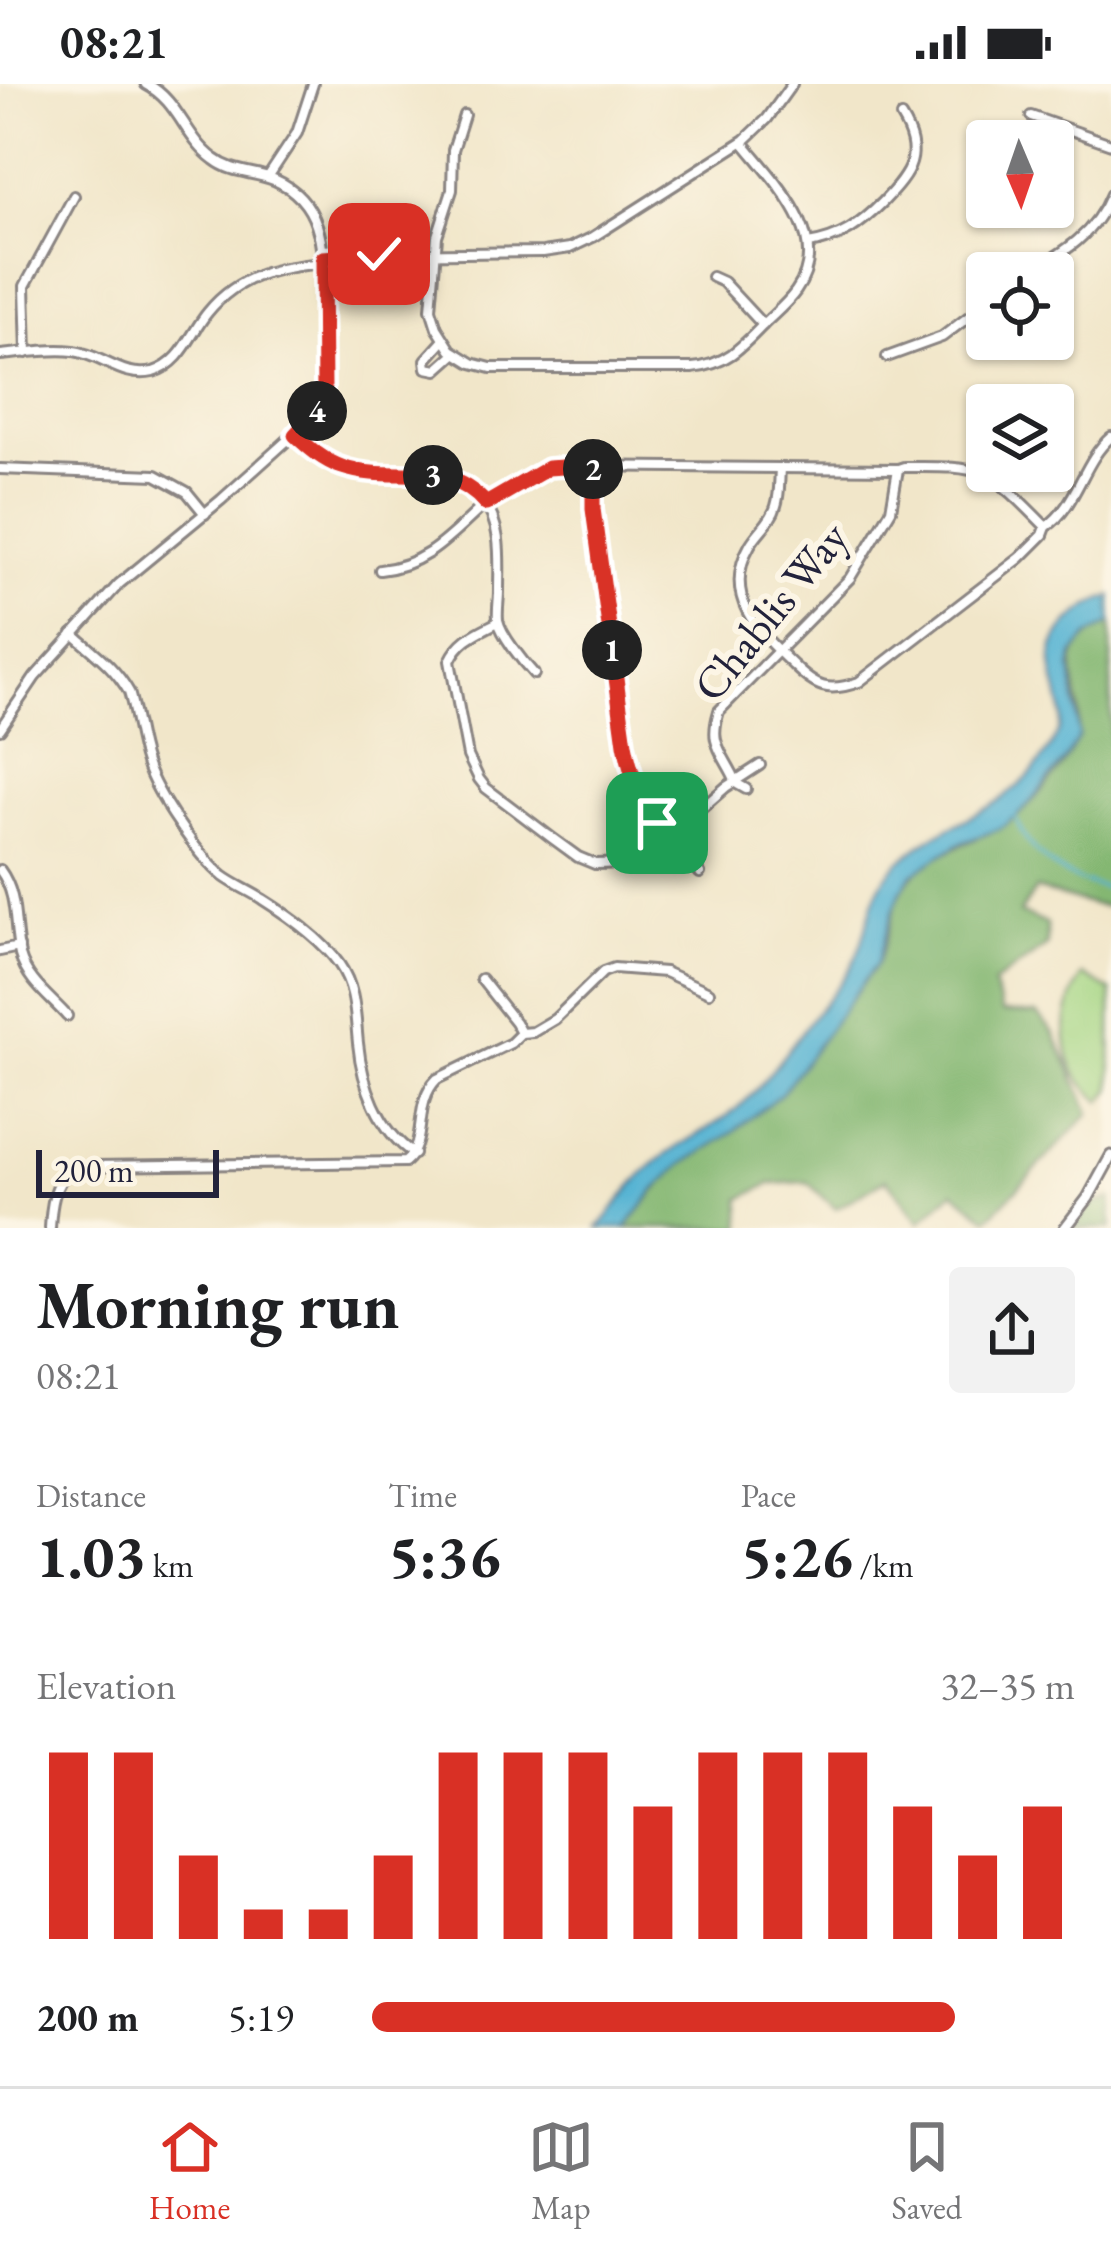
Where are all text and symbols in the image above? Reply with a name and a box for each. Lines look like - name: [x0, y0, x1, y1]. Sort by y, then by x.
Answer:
- text: 08:21: [60, 13, 168, 71]
- north arrow: [966, 120, 1074, 228]
- map controls: [966, 120, 1074, 492]
- pin: [328, 203, 430, 305]
- icon: check: [346, 221, 412, 287]
- button: locate: [966, 252, 1074, 360]
- pin: 4: [287, 381, 347, 441]
- button: layers: [966, 384, 1074, 492]
- text: 4: [308, 389, 326, 432]
- pin: 2: [563, 439, 623, 499]
- pin: 3: [403, 445, 463, 505]
- text: 2: [584, 447, 602, 490]
- text: 3: [424, 453, 442, 496]
- street label: Chablis Way: [680, 509, 860, 713]
- pin: 1: [582, 620, 642, 680]
- text: 1: [603, 628, 621, 671]
- pin: [606, 772, 708, 874]
- icon: arrive: [624, 790, 690, 856]
- scale bar: [36, 1144, 219, 1197]
- text: 200 m: [54, 1149, 134, 1192]
- text: Morning run: [36, 1262, 400, 1348]
- button: share: [949, 1267, 1075, 1393]
- text: 08:21: [36, 1350, 121, 1401]
- text: Distance: [36, 1474, 146, 1517]
- text: Time: [388, 1474, 457, 1517]
- text: Pace: [741, 1474, 796, 1517]
- text: 1.03: [36, 1517, 146, 1595]
- text: 5:36: [388, 1517, 500, 1595]
- text: 5:26: [741, 1517, 853, 1595]
- text: km: [146, 1544, 194, 1587]
- text: /km: [853, 1544, 914, 1587]
- text: Elevation: [36, 1660, 176, 1711]
- text: 32–35 m: [941, 1660, 1075, 1711]
- text: 200 m: [36, 1992, 139, 2043]
- text: 5:19: [228, 1992, 294, 2043]
- tab: Home: [149, 2114, 230, 2229]
- tab: Map: [528, 2114, 594, 2229]
- tab: Saved: [891, 2114, 962, 2229]

